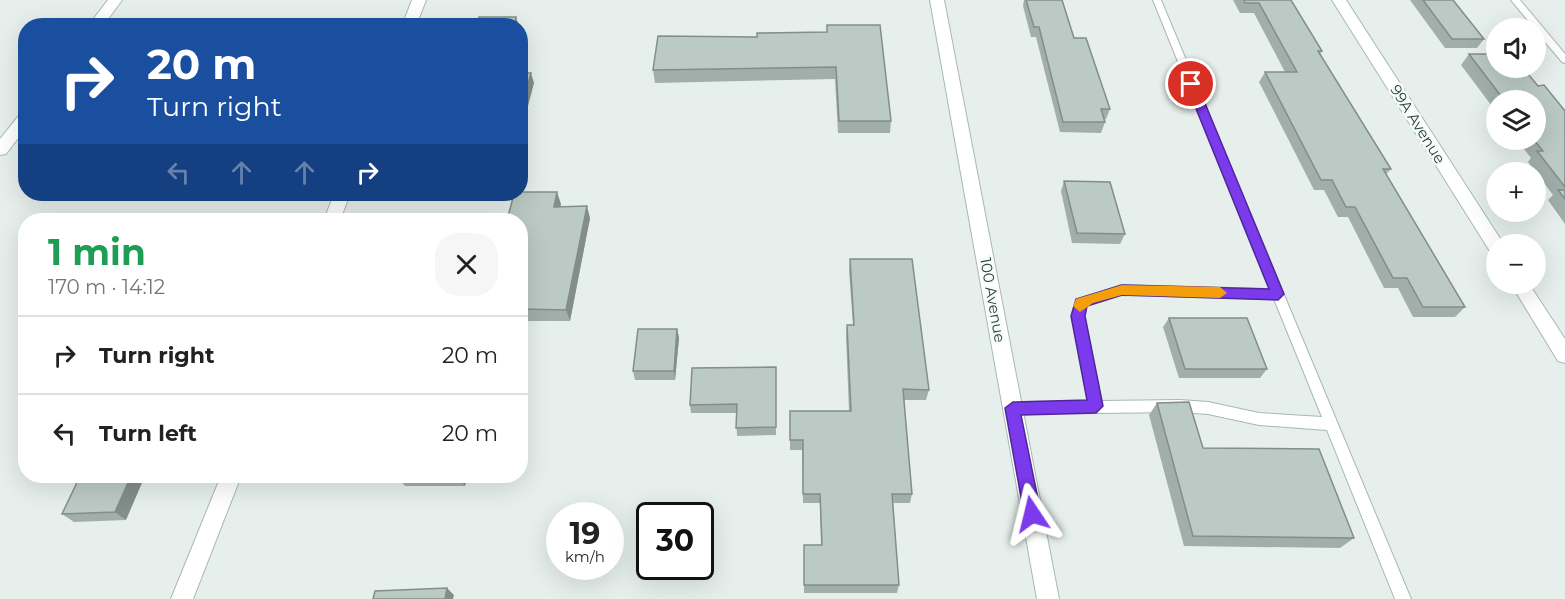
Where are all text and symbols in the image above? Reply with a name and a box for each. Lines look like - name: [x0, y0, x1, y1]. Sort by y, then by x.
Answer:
- map controls: [1486, 18, 1546, 294]
- button: sound: [1486, 18, 1546, 78]
- text: 20 m: [147, 38, 256, 90]
- icon: right: [48, 42, 126, 120]
- pin: [1165, 58, 1216, 109]
- icon: arrive: [1174, 67, 1207, 100]
- street label: 99A Avenue: [1386, 81, 1450, 167]
- text: Turn right: [147, 90, 282, 123]
- button: layers: [1486, 90, 1546, 150]
- icon: left: [162, 156, 195, 189]
- icon: ahead: [225, 156, 258, 189]
- icon: ahead: [288, 156, 321, 189]
- icon: right: [351, 156, 384, 189]
- button: +: [1486, 162, 1546, 222]
- text: 1 min: [48, 230, 146, 274]
- button: close: [435, 233, 498, 296]
- button: −: [1486, 234, 1546, 294]
- street label: 100 Avenue: [976, 256, 1010, 344]
- text: 170 m · 14:12: [48, 275, 165, 299]
- icon: right: [48, 339, 81, 372]
- text: Turn right: [99, 342, 214, 369]
- text: 20 m: [442, 342, 498, 369]
- icon: left: [48, 417, 81, 450]
- text: Turn left: [99, 420, 197, 447]
- text: 20 m: [442, 420, 498, 447]
- position arrow: [1000, 482, 1064, 546]
- speed limit sign: 30: [636, 502, 714, 580]
- text: 19: [570, 515, 600, 552]
- text: km/h: [565, 547, 605, 566]

